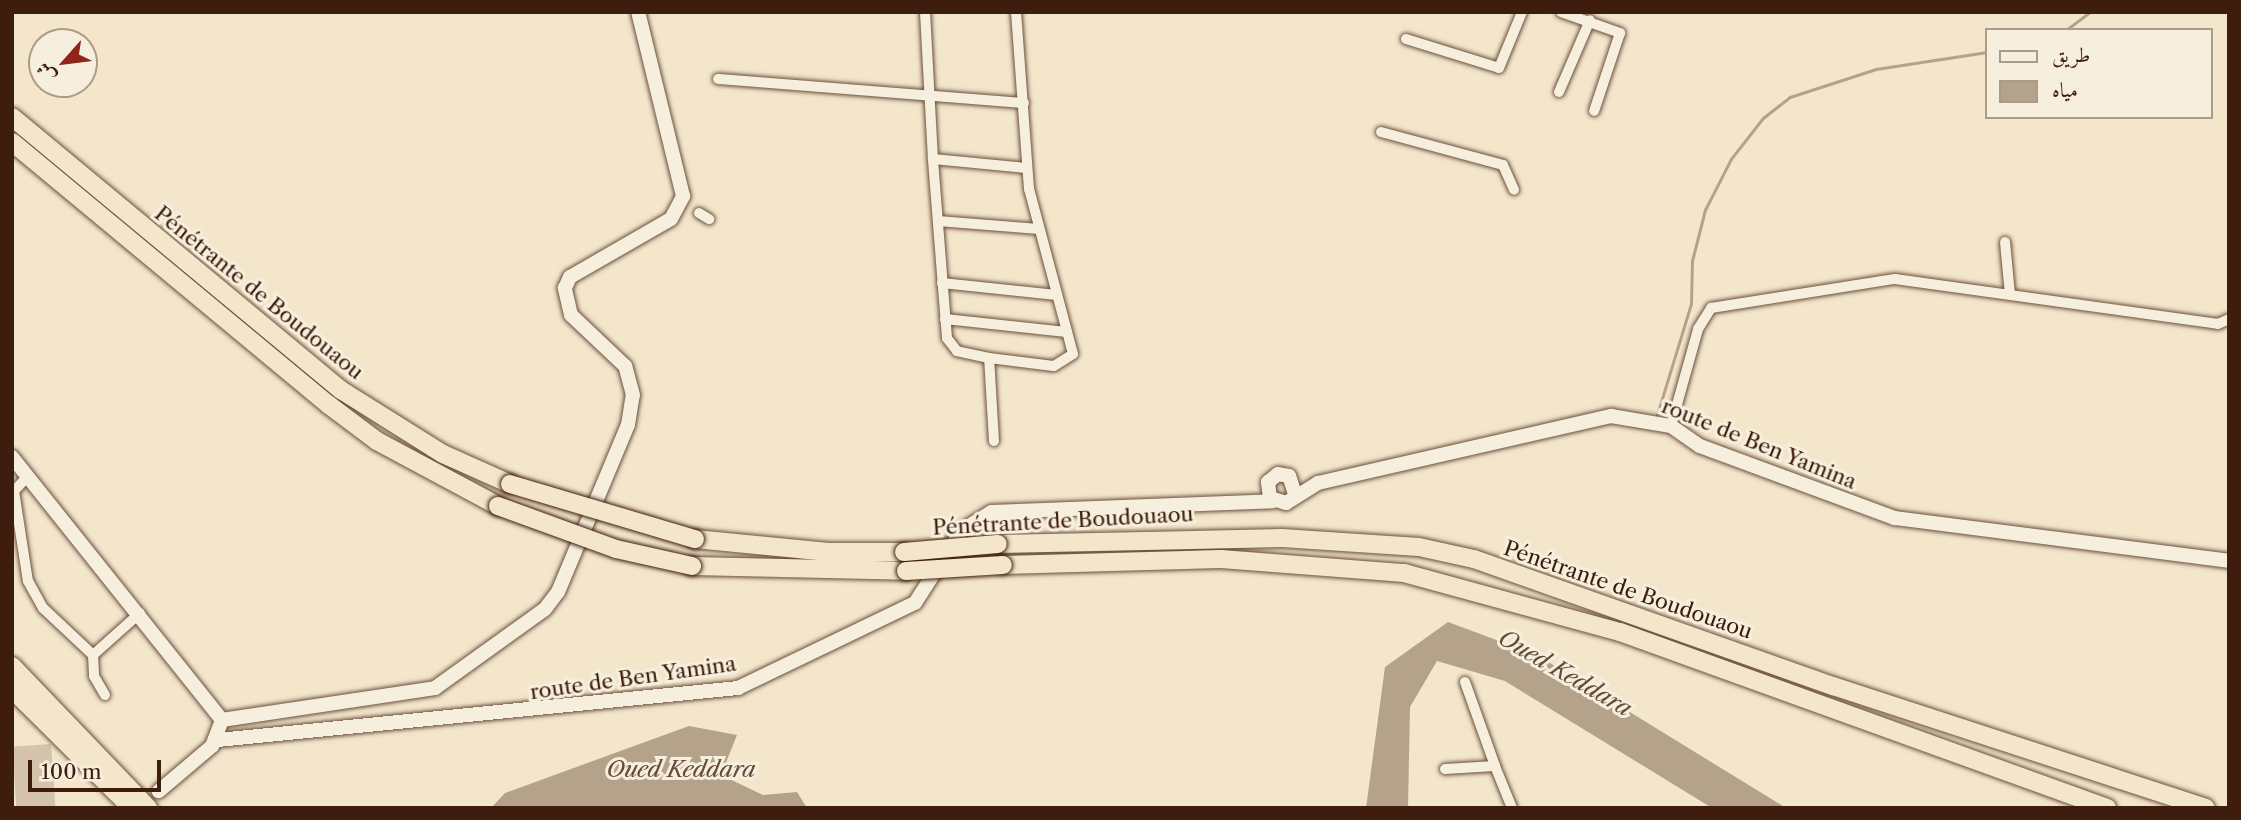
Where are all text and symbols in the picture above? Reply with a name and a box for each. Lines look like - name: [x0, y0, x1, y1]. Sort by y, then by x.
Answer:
- north arrow: [28, 28, 98, 98]
- legend: [1986, 28, 2213, 119]
- text: طريق: [2052, 42, 2090, 67]
- text: ش: [31, 58, 60, 86]
- text: مياه: [2052, 77, 2078, 102]
- street label: Pénétrante de Boudouaou: [150, 201, 368, 385]
- street label: route de Ben Yamina: [1658, 393, 1860, 495]
- street label: Pénétrante de Boudouaou: [932, 502, 1194, 540]
- street label: Pénétrante de Boudouaou: [1500, 536, 1756, 644]
- water label: Oued Keddara: [1493, 624, 1637, 722]
- street label: route de Ben Yamina: [528, 651, 738, 705]
- scale bar: [32, 746, 164, 790]
- water label: Oued Keddara: [606, 755, 756, 783]
- text: 100 m: [41, 759, 102, 784]

